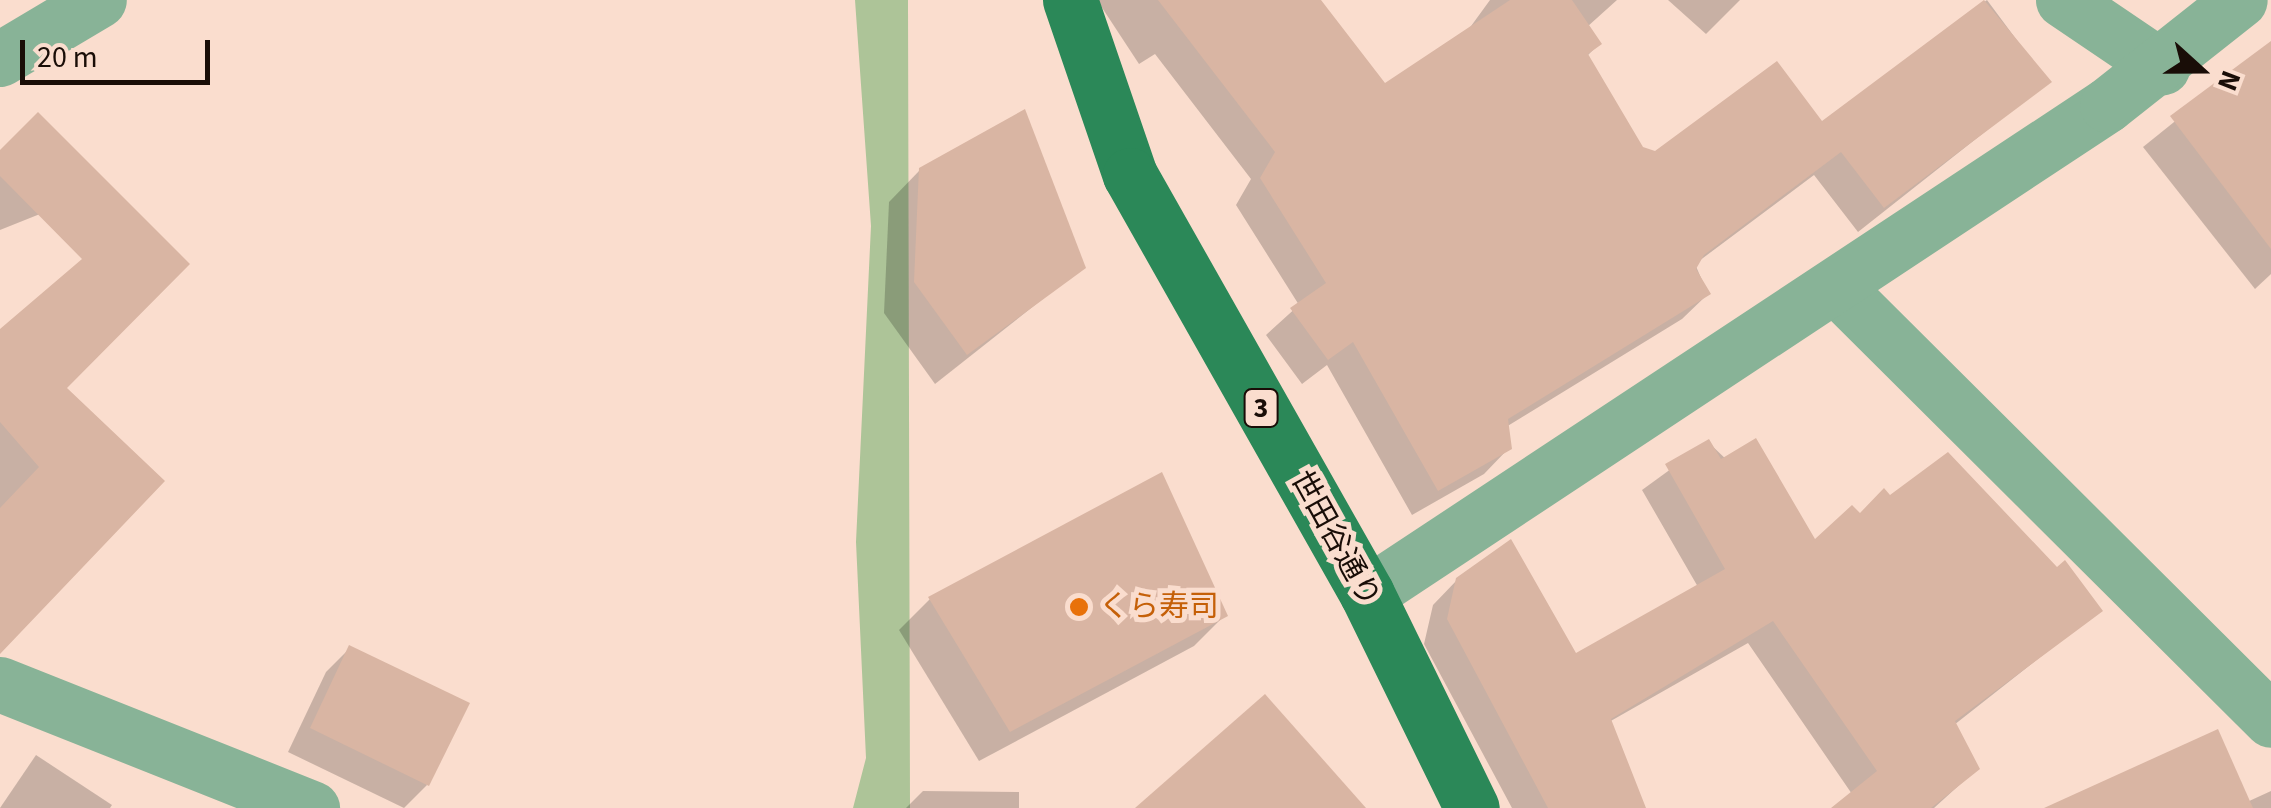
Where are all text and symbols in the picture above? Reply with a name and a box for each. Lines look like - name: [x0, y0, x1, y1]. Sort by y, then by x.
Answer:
- scale bar: [25, 20, 215, 82]
- north arrow: [2151, 20, 2251, 120]
- text: 20 m: [37, 36, 98, 79]
- text: N: [2207, 65, 2251, 97]
- road number: 3: [1244, 385, 1278, 431]
- street label: 世田谷通り: [1283, 465, 1387, 613]
- place label: くら寿司: [1099, 589, 1219, 625]
- marker: くら寿司: [1068, 596, 1090, 618]

